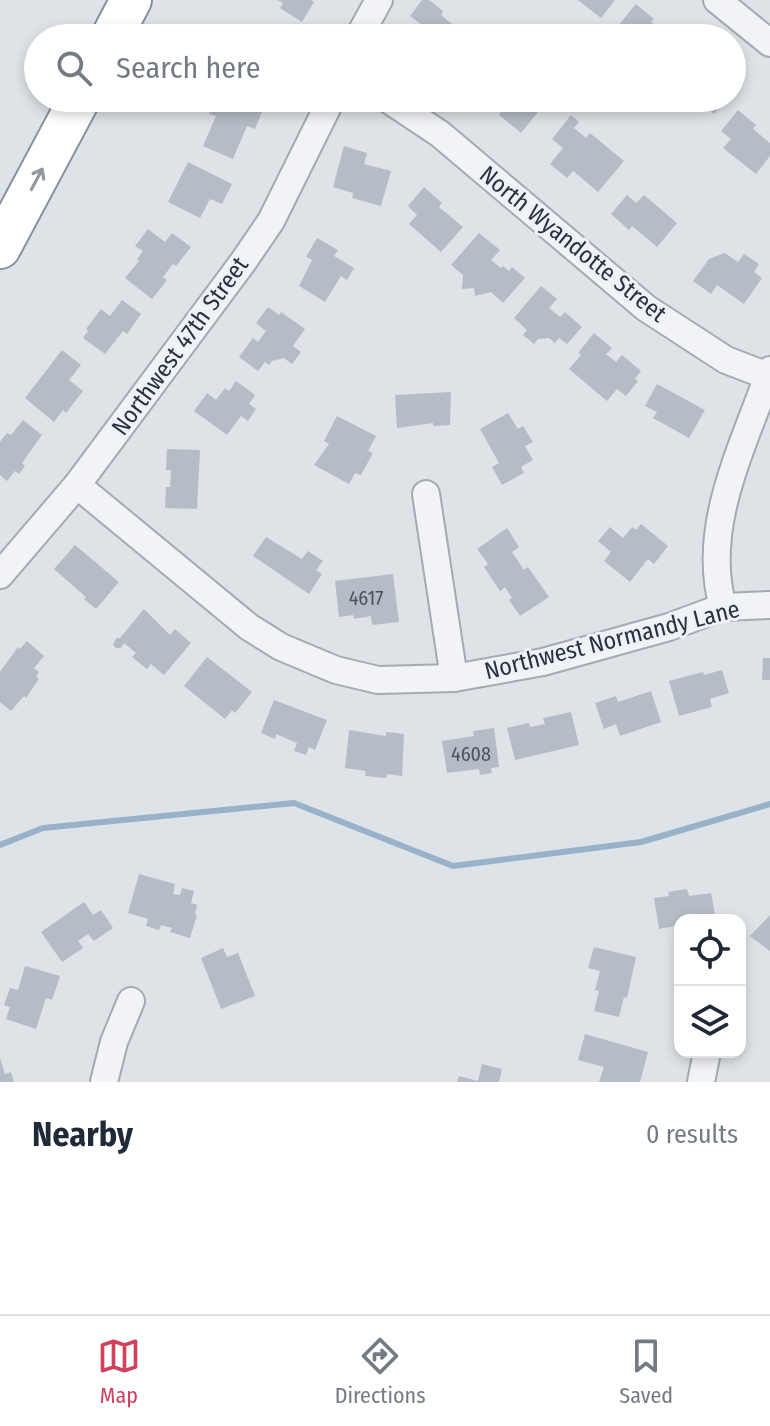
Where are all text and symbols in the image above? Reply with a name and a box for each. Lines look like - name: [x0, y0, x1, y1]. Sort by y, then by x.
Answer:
- search box: [24, 24, 746, 112]
- icon: search: [52, 46, 96, 90]
- text: Search here: [116, 50, 261, 86]
- street label: North Wyandotte Street: [474, 160, 672, 328]
- one-way arrow: [29, 168, 45, 191]
- street label: Northwest 47th Street: [106, 251, 254, 441]
- house number: 4617: [349, 586, 383, 610]
- street label: Northwest Normandy Lane: [482, 595, 742, 685]
- house number: 4608: [451, 742, 491, 766]
- map controls: [674, 914, 746, 1058]
- button: locate: [674, 914, 746, 986]
- button: layers: [674, 986, 746, 1058]
- text: Nearby: [32, 1114, 133, 1155]
- text: 0 results: [646, 1119, 738, 1150]
- tab: Map: [97, 1334, 141, 1409]
- tab: Directions: [335, 1334, 426, 1409]
- tab: Saved: [619, 1334, 673, 1409]

